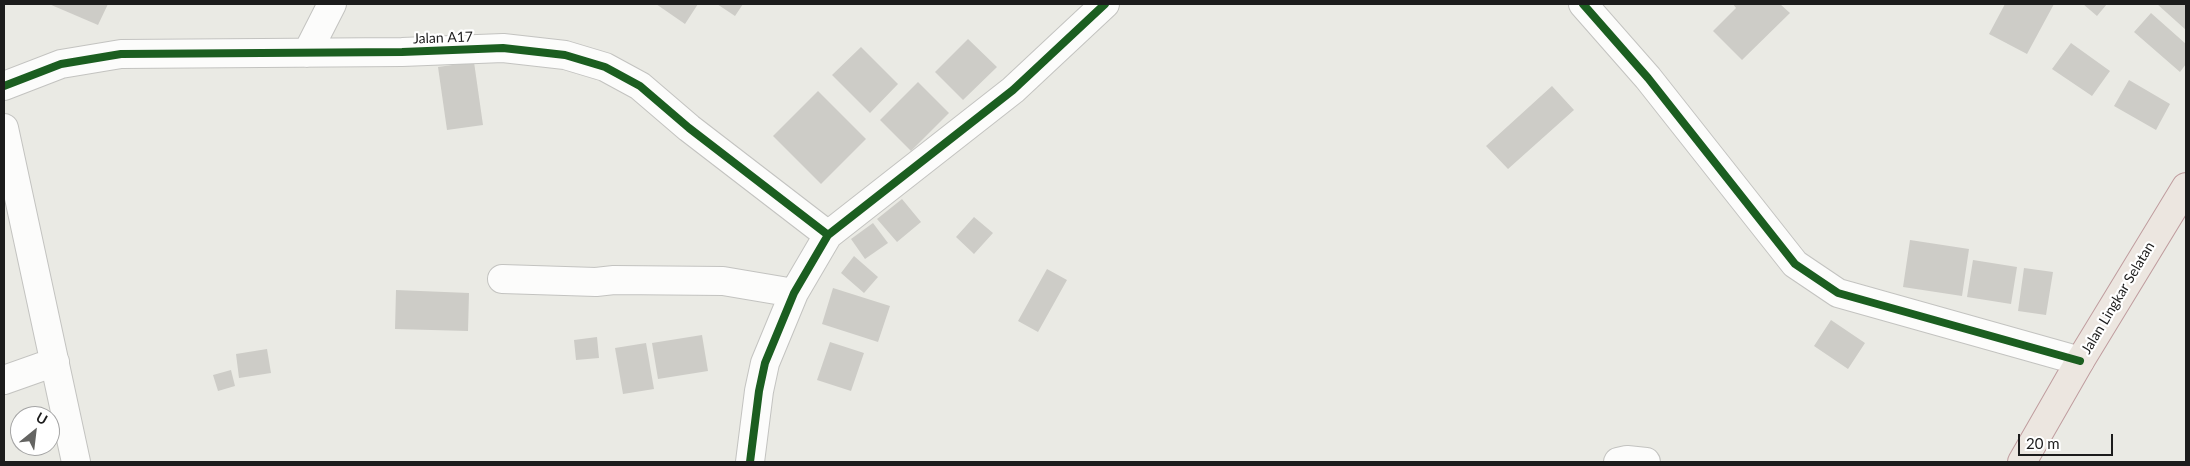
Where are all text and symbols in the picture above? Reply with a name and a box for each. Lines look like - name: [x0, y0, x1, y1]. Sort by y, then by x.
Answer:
- street label: Jalan A17: [413, 29, 473, 47]
- street label: Jalan Lingkar Selatan: [2078, 239, 2158, 357]
- north arrow: [10, 406, 60, 456]
- text: U: [33, 408, 51, 428]
- scale bar: [2020, 424, 2115, 456]
- text: 20 m: [2026, 434, 2060, 452]

